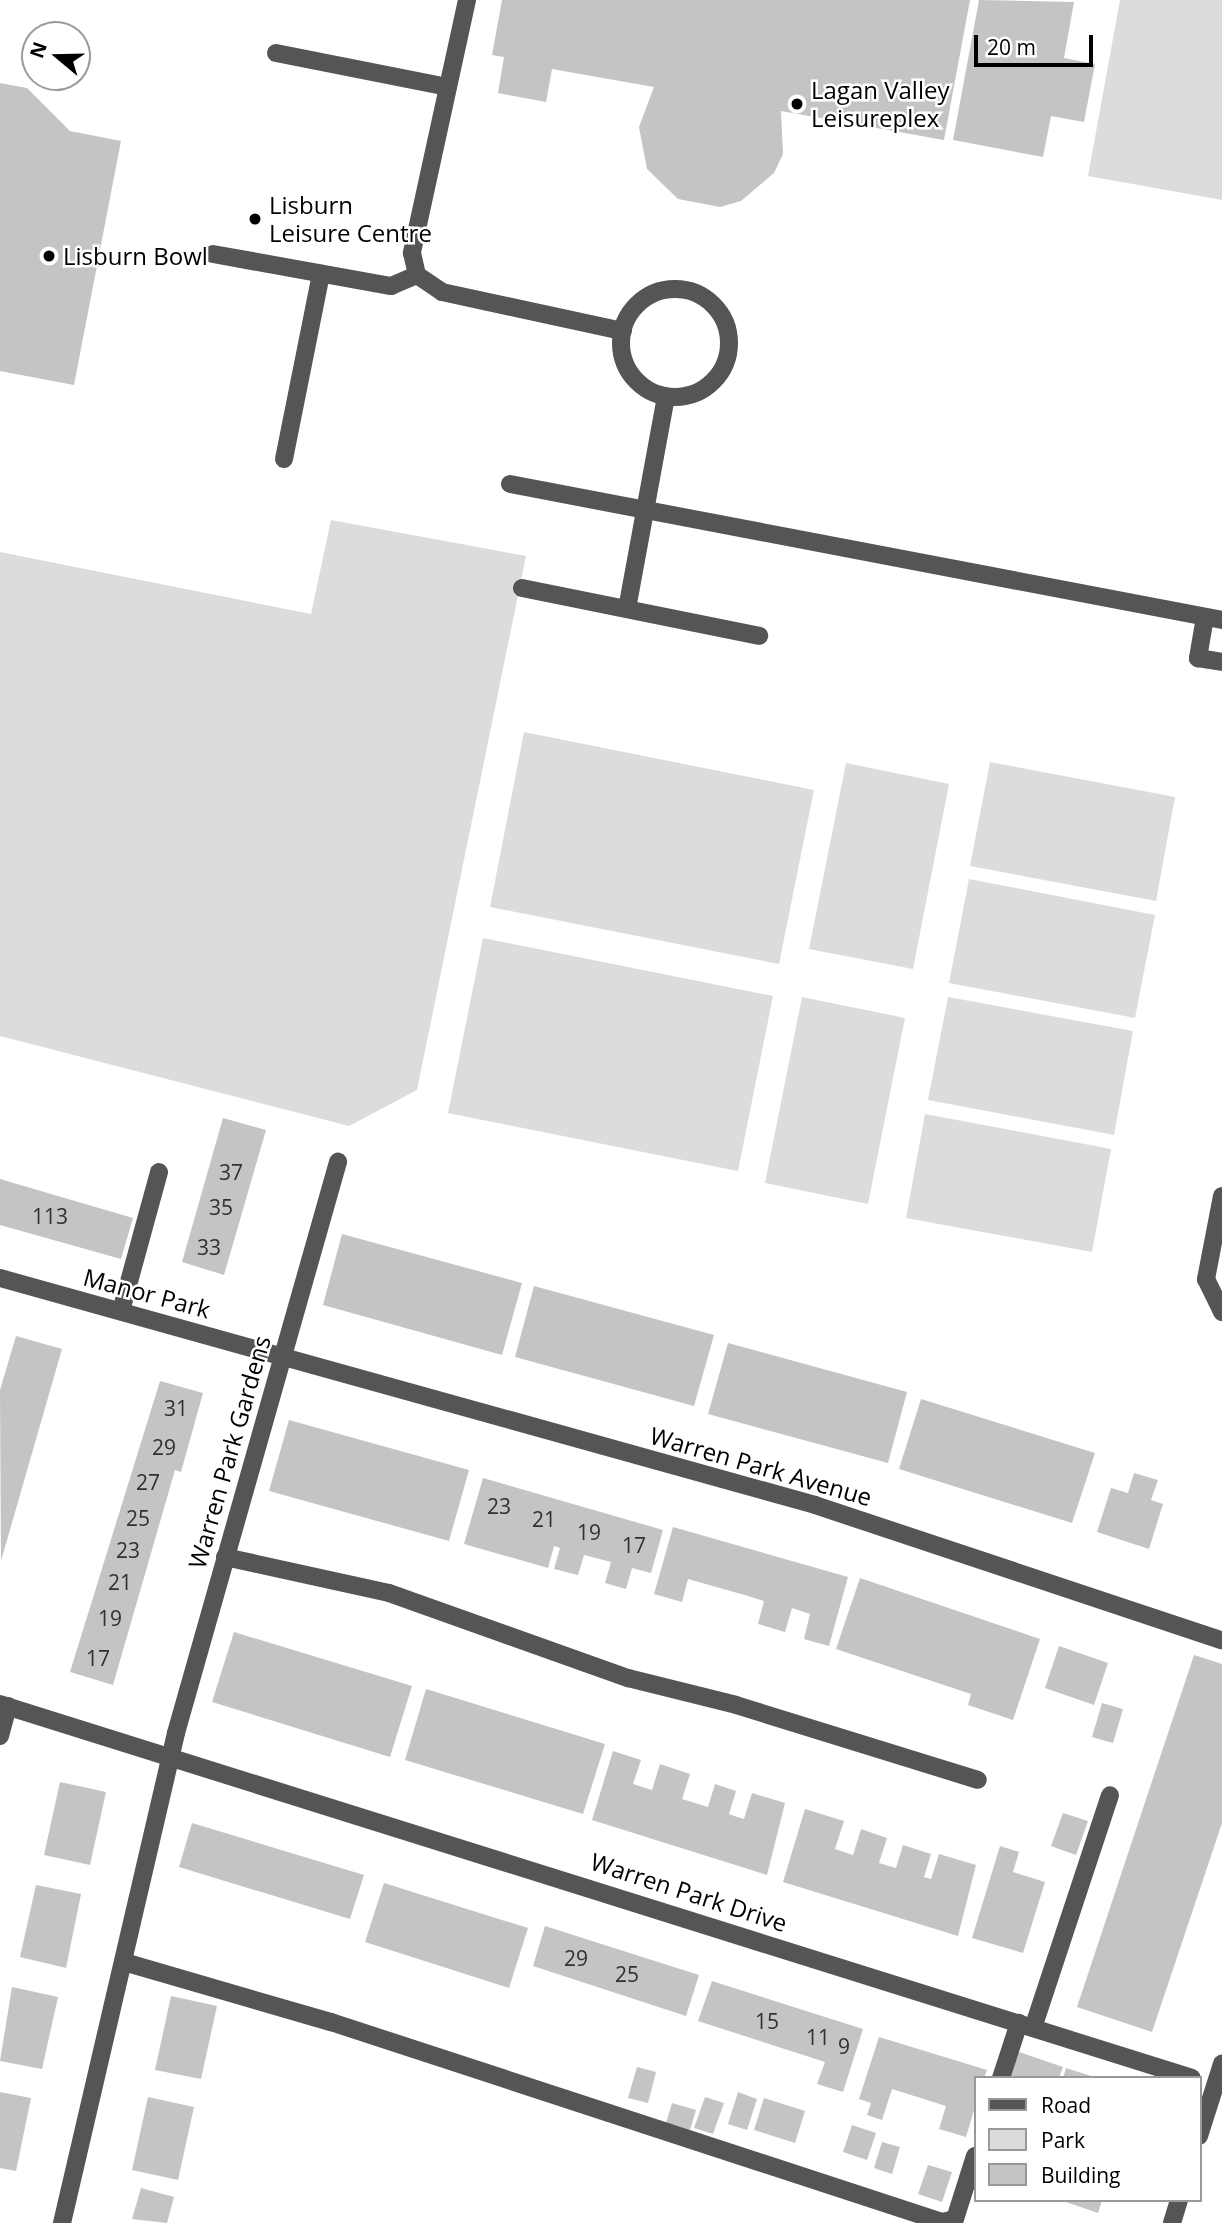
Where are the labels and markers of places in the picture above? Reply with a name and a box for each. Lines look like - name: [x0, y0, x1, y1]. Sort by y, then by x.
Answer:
- place label: Lagan Valley Leisureplex: [811, 76, 949, 132]
- marker: Lagan Valley Leisureplex: [789, 96, 805, 112]
- place label: Lisburn Leisure Centre: [269, 191, 432, 247]
- marker: Lisburn Leisure Centre: [247, 211, 263, 227]
- place label: Lisburn Bowl: [63, 242, 208, 270]
- marker: Lisburn Bowl: [41, 248, 57, 264]

